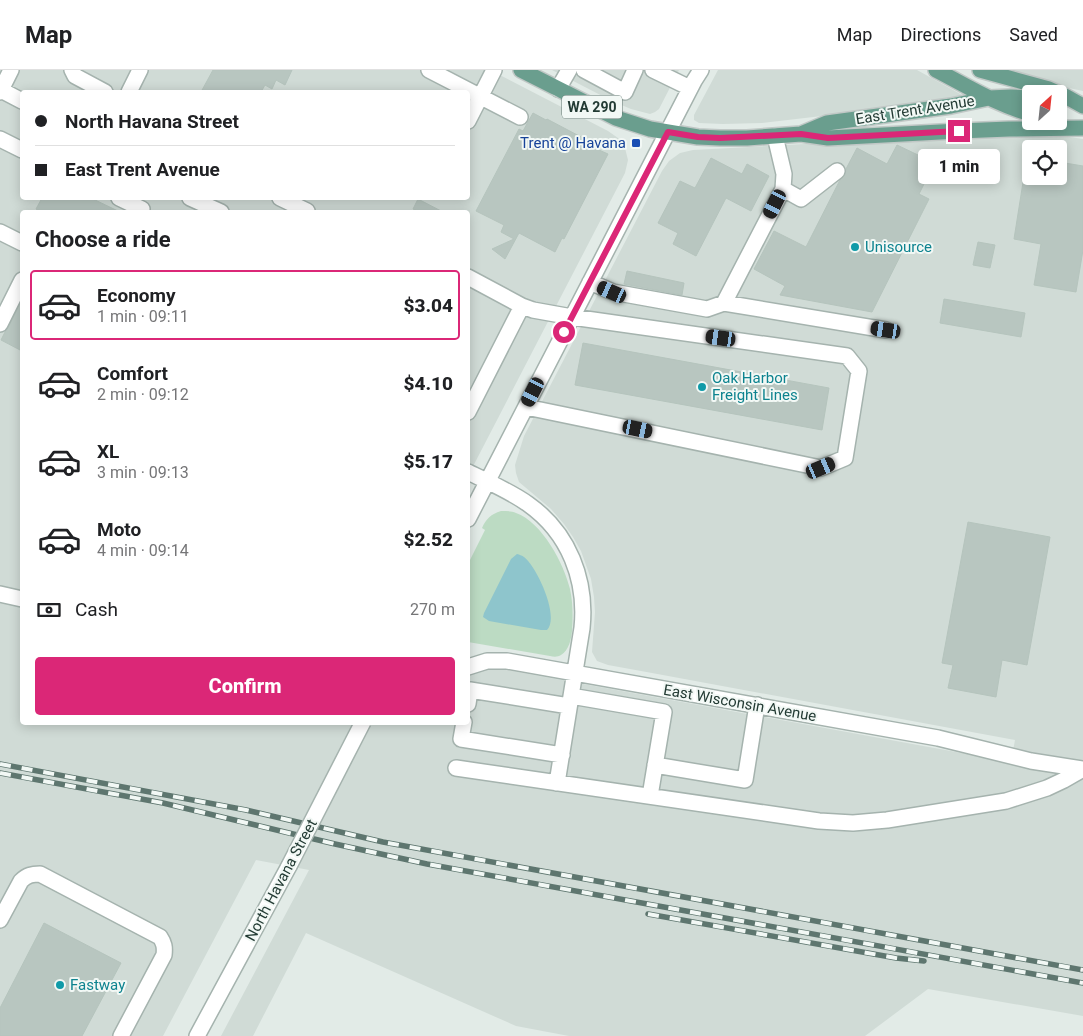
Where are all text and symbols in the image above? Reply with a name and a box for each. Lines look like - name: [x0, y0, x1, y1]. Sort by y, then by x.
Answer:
- text: Map: [25, 21, 72, 49]
- text: Map: [837, 24, 872, 45]
- text: Directions: [900, 24, 981, 45]
- text: Saved: [1009, 24, 1058, 45]
- north arrow: [1022, 85, 1068, 130]
- map controls: [1022, 85, 1067, 185]
- street label: East Trent Avenue: [854, 92, 976, 128]
- road number: WA 290: [562, 96, 622, 118]
- text: North Havana Street: [65, 110, 239, 133]
- route end: [948, 120, 970, 142]
- place label: Trent @ Havana: [520, 134, 626, 152]
- marker: Trent @ Havana: [630, 137, 642, 149]
- button: locate: [1022, 140, 1067, 185]
- callout: 1 min: [918, 148, 1000, 184]
- text: 1 min: [939, 157, 979, 176]
- text: East Trent Avenue: [65, 158, 220, 181]
- car: [761, 187, 788, 221]
- text: Choose a ride: [35, 227, 171, 252]
- place label: Unisource: [865, 238, 932, 256]
- marker: Unisource: [849, 241, 861, 253]
- car: [595, 279, 628, 305]
- icon: car: [37, 283, 82, 328]
- text: Economy: [97, 284, 176, 307]
- text: $3.04: [404, 294, 453, 317]
- text: 1 min · 09:11: [97, 307, 189, 326]
- car: [870, 320, 901, 340]
- route start: [553, 321, 575, 343]
- car: [705, 328, 736, 348]
- icon: car: [37, 361, 82, 406]
- text: Comfort: [97, 362, 168, 385]
- place label: Oak Harbor Freight Lines: [712, 369, 798, 404]
- text: $4.10: [404, 372, 453, 395]
- car: [519, 375, 546, 409]
- marker: Oak Harbor Freight Lines: [696, 381, 708, 393]
- text: 2 min · 09:12: [97, 385, 189, 404]
- car: [621, 419, 654, 439]
- icon: car: [37, 439, 82, 484]
- text: XL: [97, 440, 119, 463]
- text: $5.17: [404, 450, 453, 473]
- car: [804, 455, 837, 481]
- text: 3 min · 09:13: [97, 463, 189, 482]
- icon: car: [37, 517, 82, 562]
- text: Moto: [97, 518, 141, 541]
- text: $2.52: [404, 528, 453, 551]
- text: 4 min · 09:14: [97, 541, 189, 560]
- icon: cash: [35, 596, 63, 624]
- text: Cash: [75, 598, 118, 621]
- text: 270 m: [410, 600, 455, 619]
- button: Confirm: [35, 657, 455, 715]
- street label: East Wisconsin Avenue: [662, 681, 818, 725]
- street label: North Havana Street: [241, 816, 321, 944]
- place label: Fastway: [70, 976, 125, 994]
- marker: Fastway: [54, 979, 66, 991]

